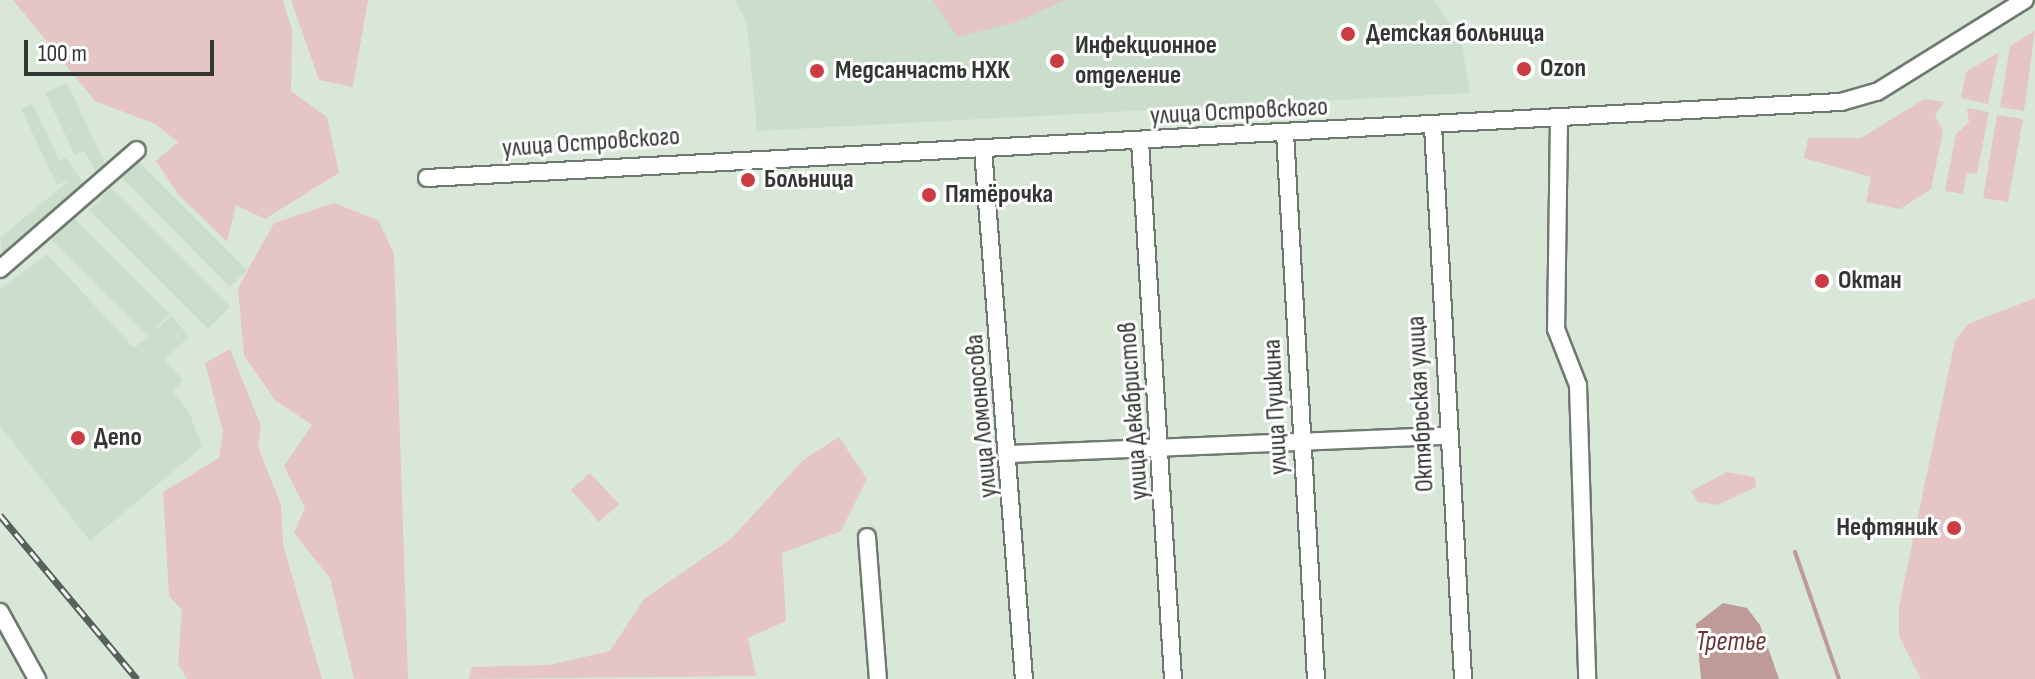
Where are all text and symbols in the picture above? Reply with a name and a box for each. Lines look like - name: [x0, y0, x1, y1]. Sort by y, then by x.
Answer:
- place label: Детская больница: [1366, 18, 1544, 50]
- marker: Детская больница: [1337, 23, 1359, 45]
- scale bar: [28, 24, 218, 74]
- place label: Инфекционное отделение: [1075, 30, 1217, 92]
- text: 100 m: [38, 39, 87, 68]
- marker: Инфекционное отделение: [1046, 50, 1068, 72]
- place label: Ozon: [1540, 53, 1586, 85]
- place label: Медсанчасть НХК: [835, 55, 1010, 87]
- marker: Медсанчасть НХК: [806, 60, 828, 82]
- marker: Ozon: [1515, 60, 1533, 78]
- street label: улица Островского: [1149, 92, 1329, 132]
- street label: улица Островского: [501, 121, 681, 165]
- place label: Больница: [764, 164, 854, 196]
- marker: Больница: [739, 171, 757, 189]
- place label: Пятёрочка: [945, 179, 1053, 211]
- marker: Пятёрочка: [920, 186, 938, 204]
- place label: Октан: [1838, 265, 1902, 297]
- marker: Октан: [1813, 272, 1831, 290]
- street label: Октябрьская улица: [1401, 315, 1441, 493]
- street label: улица Декабристов: [1112, 321, 1156, 501]
- street label: улица Ломоносова: [959, 333, 1005, 499]
- street label: улица Пушкина: [1257, 338, 1295, 476]
- place label: Депо: [94, 422, 142, 454]
- marker: Депо: [69, 429, 87, 447]
- place label: Нефтяник: [1836, 512, 1938, 544]
- marker: Нефтяник: [1945, 519, 1963, 537]
- water label: Третье: [1696, 625, 1766, 659]

